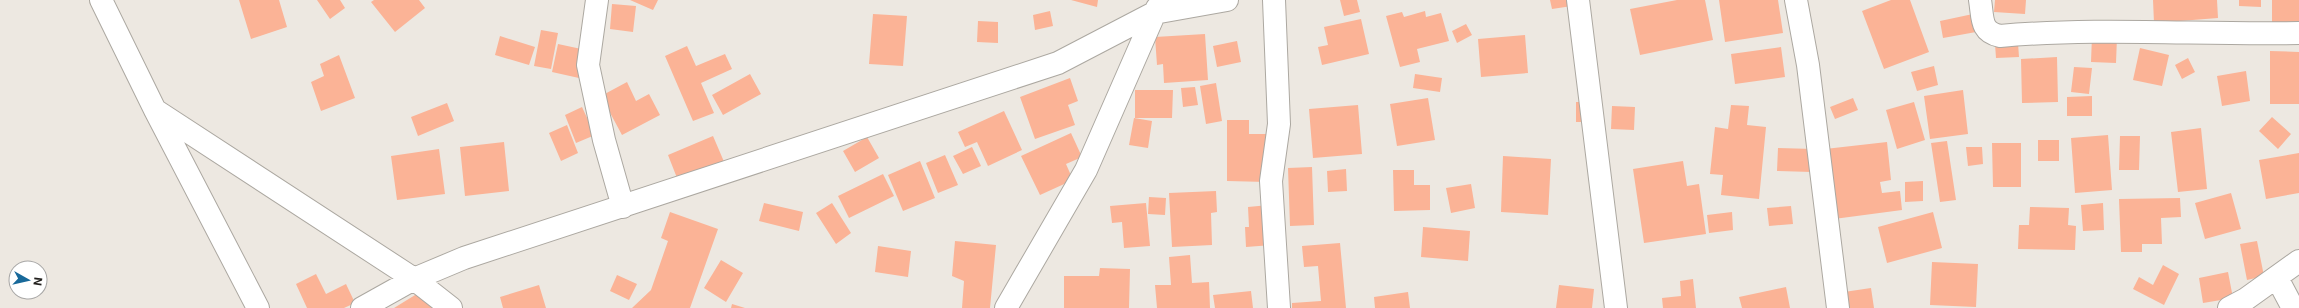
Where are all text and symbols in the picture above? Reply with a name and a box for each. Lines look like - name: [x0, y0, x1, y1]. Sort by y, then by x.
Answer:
- north arrow: [8, 260, 48, 300]
- text: N: [30, 276, 45, 287]

